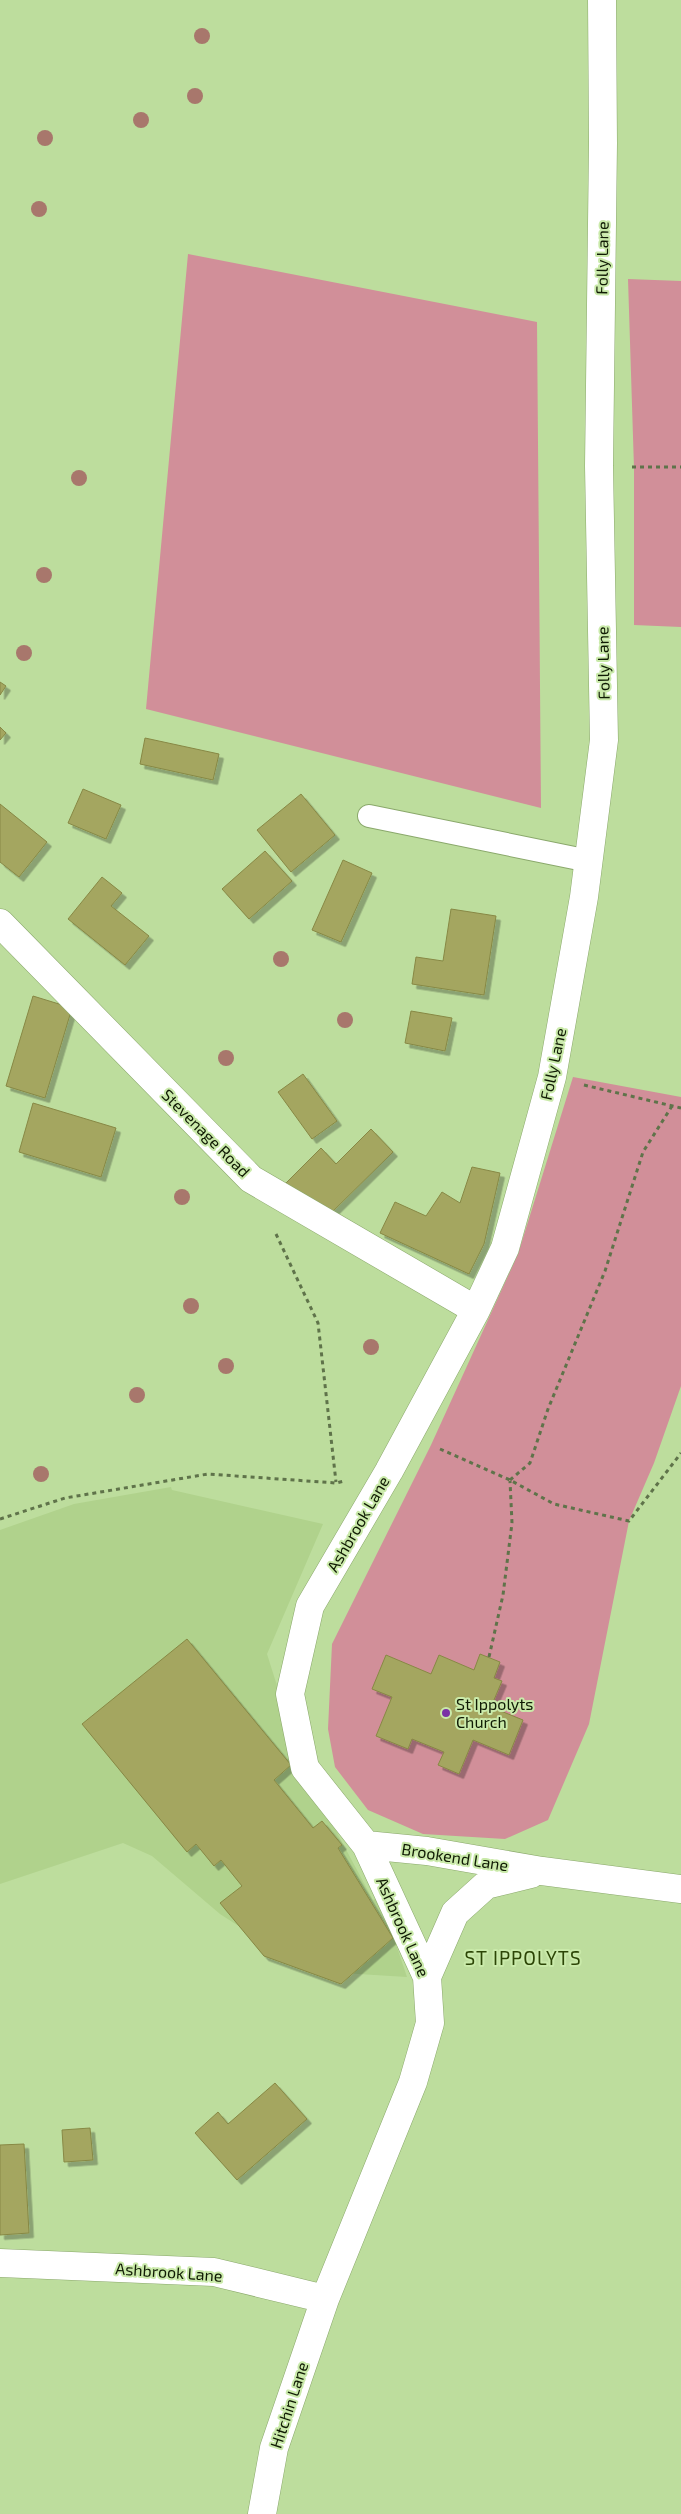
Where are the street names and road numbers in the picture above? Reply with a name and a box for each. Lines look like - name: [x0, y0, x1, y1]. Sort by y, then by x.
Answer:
- street label: Folly Lane: [591, 221, 612, 295]
- street label: Folly Lane: [592, 626, 613, 700]
- street label: Folly Lane: [536, 1026, 569, 1102]
- street label: Stevenage Road: [158, 1085, 254, 1181]
- street label: Ashbrook Lane: [323, 1473, 393, 1575]
- street label: Brookend Lane: [400, 1839, 510, 1874]
- street label: Ashbrook Lane: [373, 1874, 434, 1980]
- street label: Ashbrook Lane: [115, 2258, 223, 2285]
- street label: Hitchin Lane: [266, 2359, 311, 2450]

